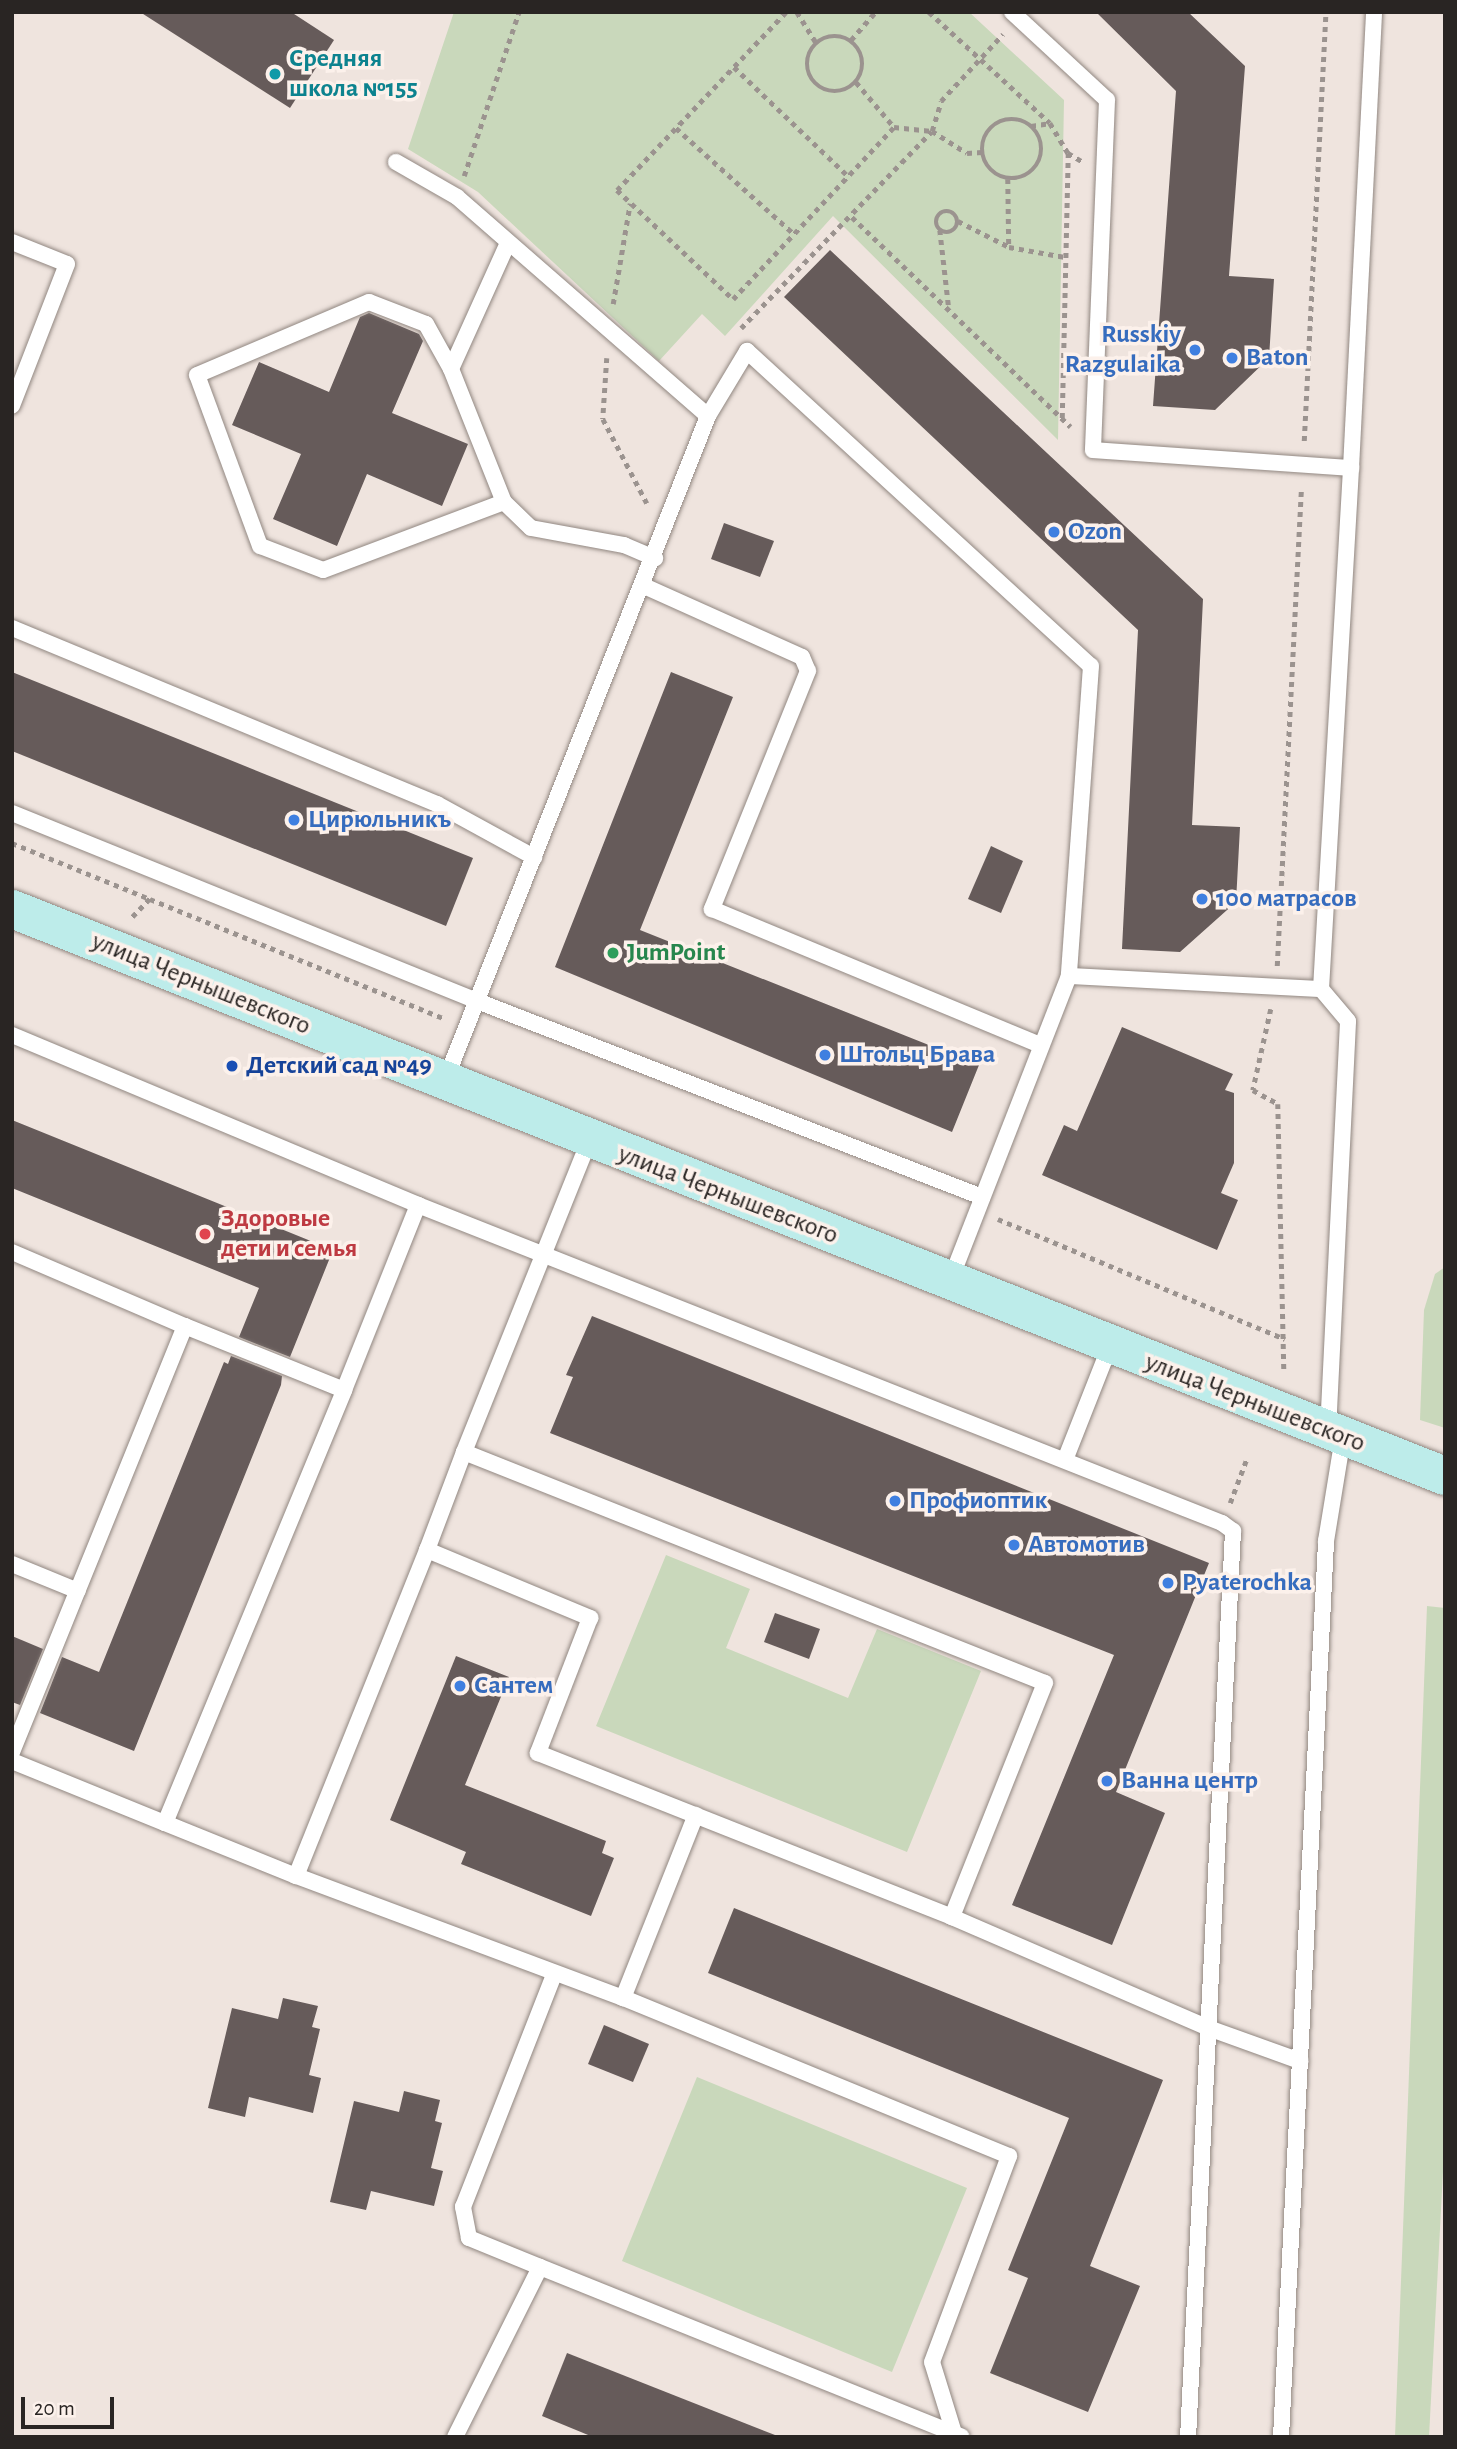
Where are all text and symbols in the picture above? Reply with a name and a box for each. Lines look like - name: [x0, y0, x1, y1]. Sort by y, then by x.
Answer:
- place label: Средняя школа №155: [289, 43, 418, 104]
- marker: Средняя школа №155: [267, 66, 283, 82]
- place label: Russkiy Razgulaika: [1065, 319, 1181, 380]
- marker: Russkiy Razgulaika: [1187, 342, 1203, 358]
- place label: Baton: [1246, 342, 1309, 374]
- marker: Baton: [1224, 350, 1240, 366]
- place label: Ozon: [1068, 516, 1122, 548]
- marker: Ozon: [1046, 524, 1062, 540]
- place label: Цирюльникъ: [308, 804, 451, 836]
- marker: Цирюльникъ: [286, 812, 302, 828]
- place label: 100 матрасов: [1216, 883, 1357, 915]
- marker: 100 матрасов: [1194, 891, 1210, 907]
- street label: улица Чернышевского: [87, 926, 315, 1042]
- place label: JumPoint: [627, 937, 725, 969]
- marker: JumPoint: [605, 945, 621, 961]
- place label: Штольц Брава: [839, 1039, 995, 1071]
- marker: Штольц Брава: [817, 1047, 833, 1063]
- place label: Детский сад №49: [246, 1050, 432, 1082]
- marker: Детский сад №49: [224, 1058, 240, 1074]
- street label: улица Чернышевского: [614, 1139, 842, 1251]
- place label: Здоровые дети и семья: [221, 1203, 357, 1264]
- marker: Здоровые дети и семья: [195, 1224, 215, 1244]
- street label: улица Чернышевского: [1141, 1347, 1369, 1459]
- place label: Профиоптик: [909, 1485, 1047, 1517]
- marker: Профиоптик: [887, 1493, 903, 1509]
- place label: Автомотив: [1028, 1529, 1145, 1561]
- marker: Автомотив: [1006, 1537, 1022, 1553]
- place label: Pyaterochka: [1182, 1567, 1312, 1599]
- marker: Pyaterochka: [1160, 1575, 1176, 1591]
- place label: Сантем: [474, 1670, 553, 1702]
- marker: Сантем: [452, 1678, 468, 1694]
- place label: Ванна центр: [1121, 1765, 1258, 1797]
- marker: Ванна центр: [1099, 1773, 1115, 1789]
- scale bar: [24, 2382, 117, 2426]
- text: 20 m: [34, 2398, 75, 2419]

